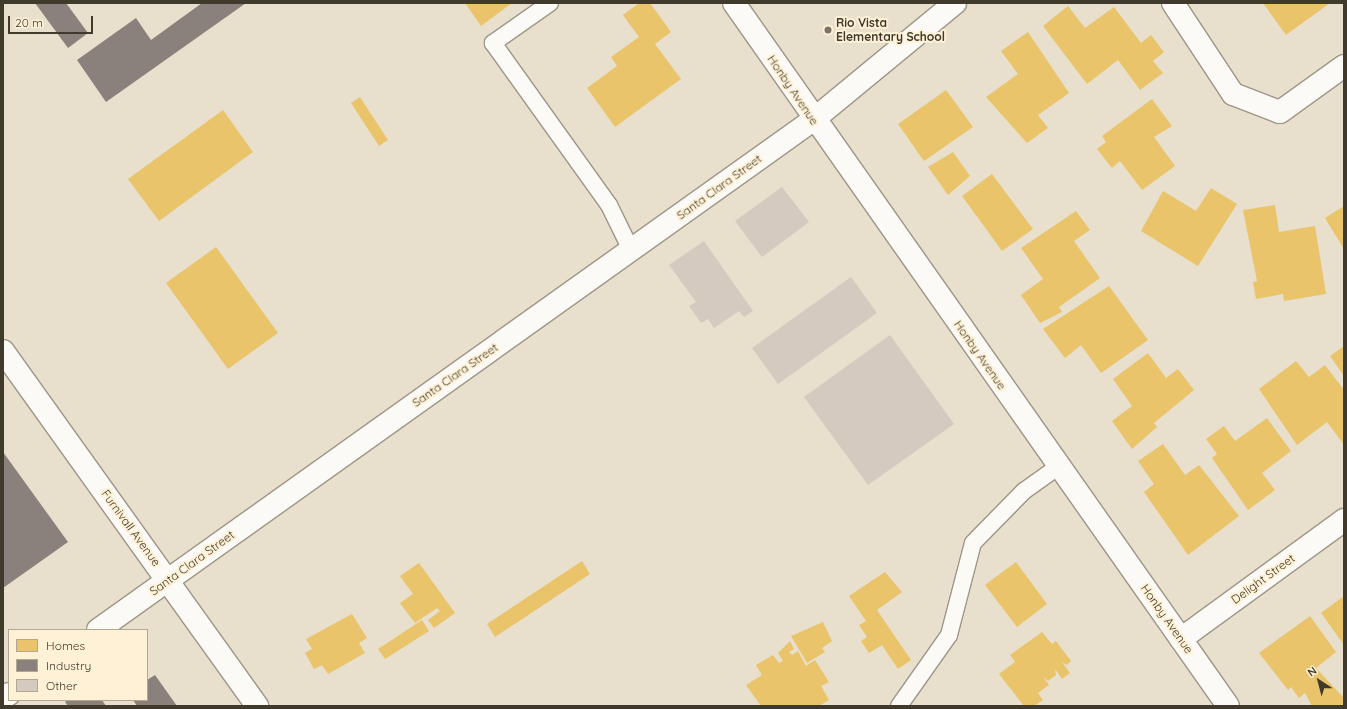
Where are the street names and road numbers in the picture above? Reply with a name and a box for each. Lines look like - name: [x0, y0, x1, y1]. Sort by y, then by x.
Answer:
- street label: Honby Avenue: [764, 52, 822, 128]
- street label: Santa Clara Street: [674, 151, 764, 223]
- street label: Honby Avenue: [951, 318, 1009, 392]
- street label: Santa Clara Street: [409, 340, 501, 410]
- street label: Furnivall Avenue: [98, 487, 164, 569]
- street label: Santa Clara Street: [147, 527, 237, 599]
- street label: Delight Street: [1228, 551, 1298, 607]
- street label: Honby Avenue: [1138, 582, 1196, 656]

